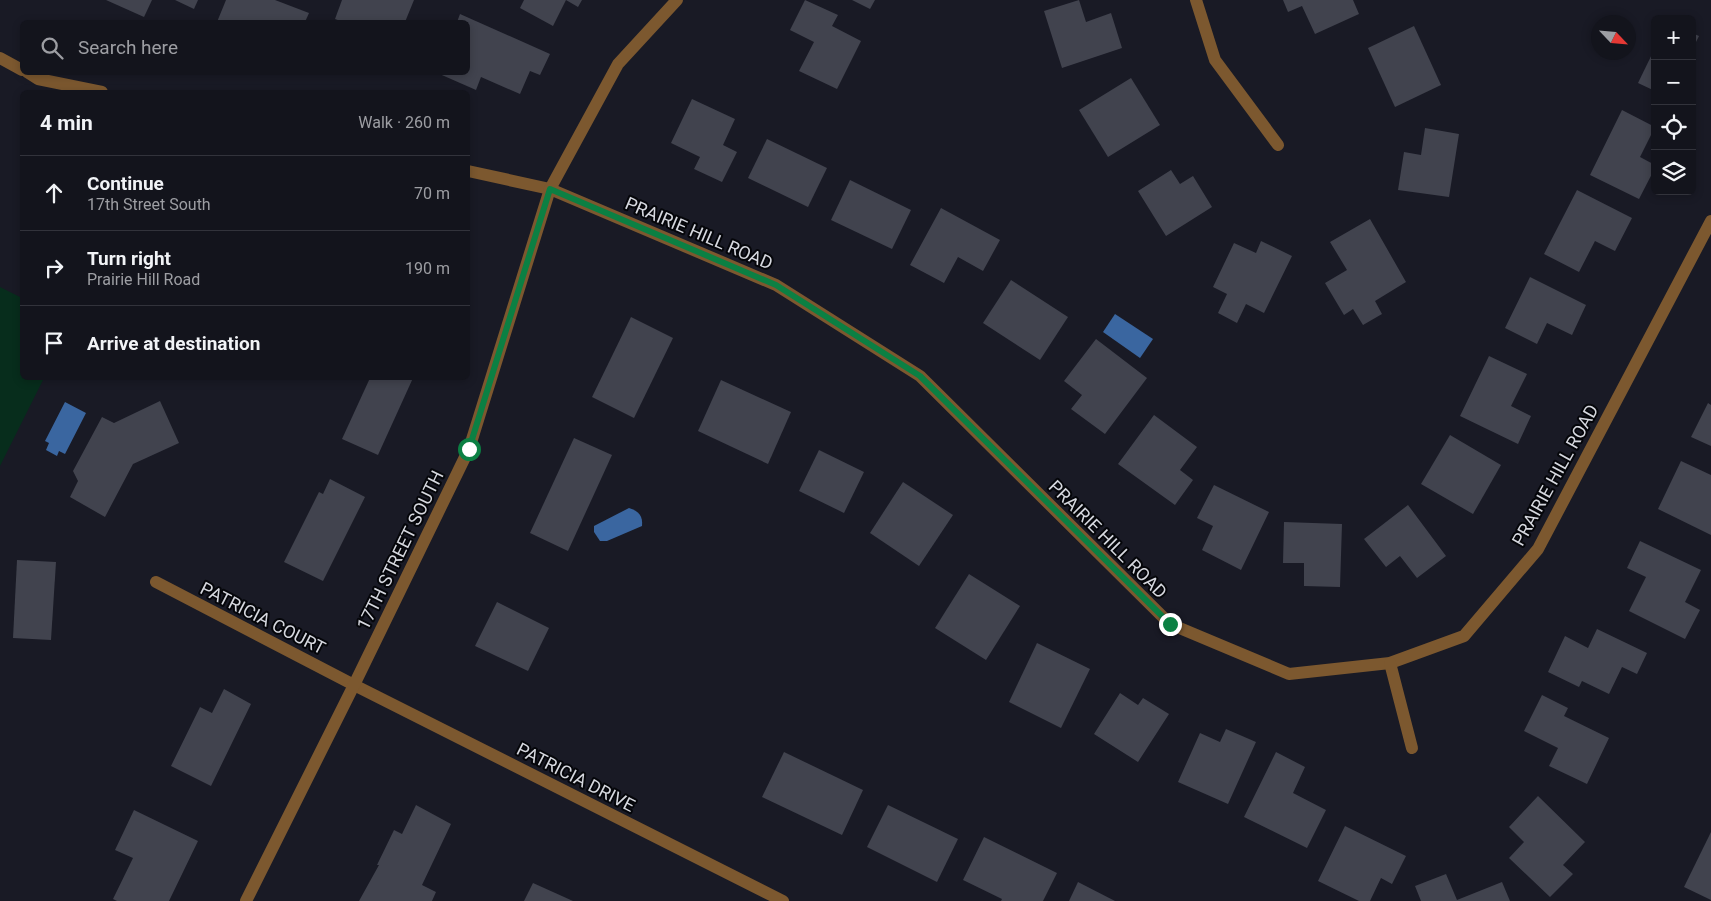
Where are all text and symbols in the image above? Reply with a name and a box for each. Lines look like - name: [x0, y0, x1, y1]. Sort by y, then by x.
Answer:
- north arrow: [1591, 15, 1636, 60]
- map controls: [1651, 15, 1696, 195]
- button: +: [1651, 15, 1696, 60]
- search box: [20, 20, 470, 75]
- icon: search: [38, 34, 66, 62]
- text: Search here: [78, 36, 178, 59]
- button: −: [1651, 60, 1696, 105]
- button: locate: [1651, 105, 1696, 150]
- text: 4 min: [40, 111, 93, 135]
- text: Walk · 260 m: [358, 113, 450, 132]
- button: layers: [1651, 150, 1696, 195]
- text: Continue: [87, 172, 164, 195]
- icon: ahead: [40, 179, 68, 207]
- text: 70 m: [414, 184, 450, 203]
- street label: PRAIRIE HILL ROAD: [622, 192, 776, 274]
- text: 17th Street South: [87, 195, 211, 214]
- text: Turn right: [87, 247, 171, 270]
- icon: right: [40, 254, 68, 282]
- text: 190 m: [405, 259, 450, 278]
- text: Prairie Hill Road: [87, 270, 200, 289]
- icon: arrive: [40, 329, 68, 357]
- text: Arrive at destination: [87, 332, 260, 355]
- street label: PRAIRIE HILL ROAD: [1507, 401, 1603, 549]
- route start: [458, 438, 481, 461]
- street label: 17TH STREET SOUTH: [352, 467, 448, 633]
- street label: PRAIRIE HILL ROAD: [1045, 476, 1171, 602]
- street label: PATRICIA COURT: [197, 577, 329, 659]
- route end: [1159, 613, 1182, 636]
- street label: PATRICIA DRIVE: [513, 738, 639, 816]

